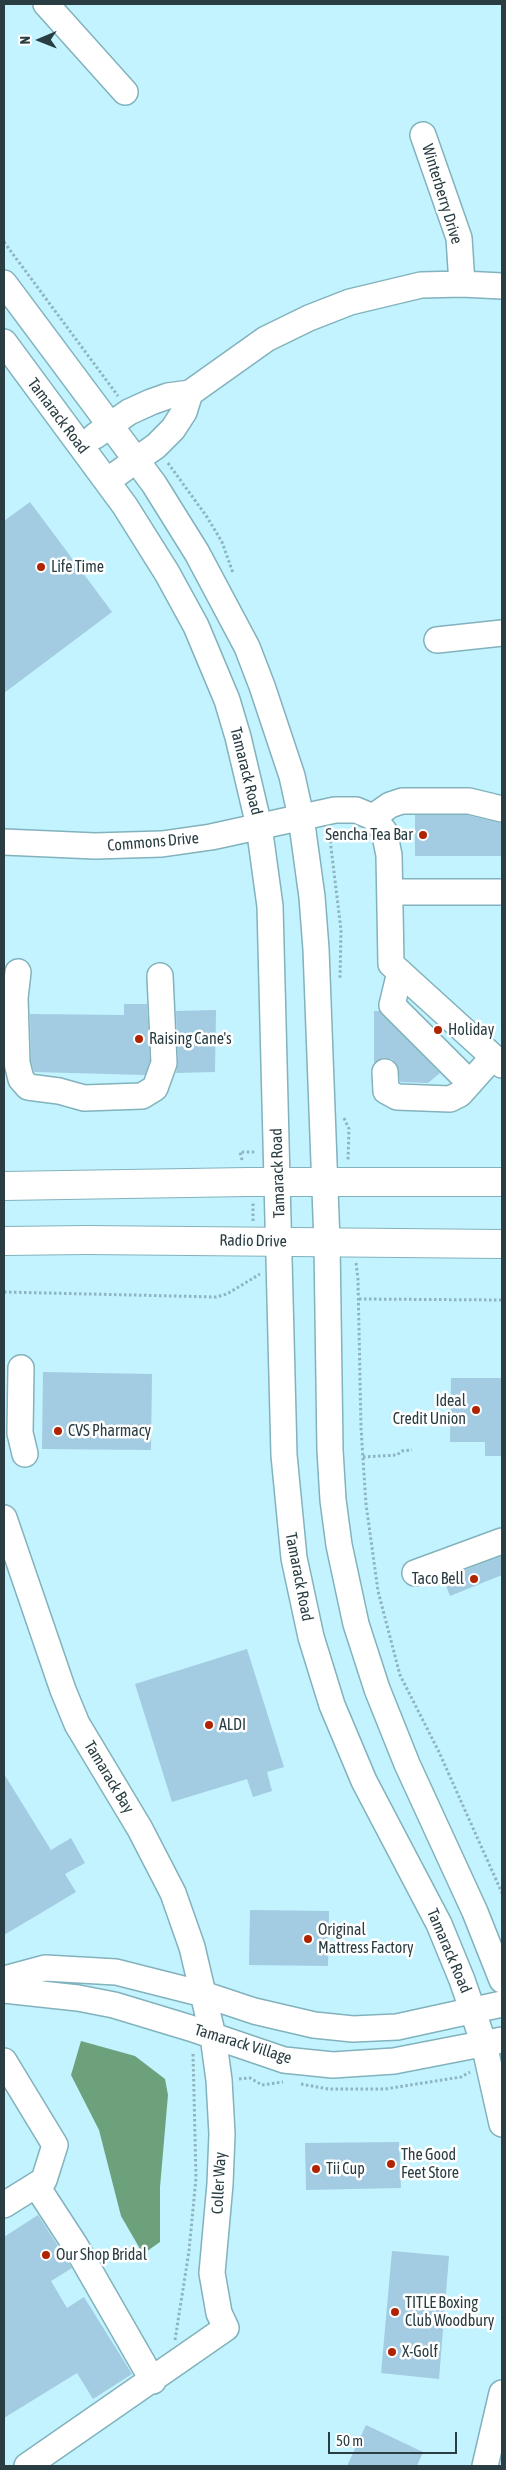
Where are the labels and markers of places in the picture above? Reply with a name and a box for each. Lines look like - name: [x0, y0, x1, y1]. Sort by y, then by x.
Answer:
- place label: Life Time: [51, 557, 104, 577]
- marker: Life Time: [35, 561, 47, 573]
- place label: Sencha Tea Bar: [325, 825, 413, 845]
- marker: Sencha Tea Bar: [417, 829, 429, 841]
- place label: Holiday: [448, 1020, 494, 1040]
- marker: Holiday: [432, 1024, 444, 1036]
- place label: Raising Cane's: [149, 1029, 232, 1049]
- marker: Raising Cane's: [133, 1033, 145, 1045]
- place label: Ideal Credit Union: [393, 1391, 466, 1429]
- marker: Ideal Credit Union: [470, 1404, 482, 1416]
- place label: CVS Pharmacy: [68, 1421, 151, 1441]
- marker: CVS Pharmacy: [52, 1425, 64, 1437]
- place label: Taco Bell: [412, 1569, 464, 1589]
- marker: Taco Bell: [468, 1573, 480, 1585]
- place label: ALDI: [219, 1715, 246, 1735]
- marker: ALDI: [203, 1719, 215, 1731]
- place label: Original Mattress Factory: [318, 1920, 414, 1958]
- marker: Original Mattress Factory: [302, 1933, 314, 1945]
- place label: The Good Feet Store: [401, 2145, 459, 2183]
- marker: The Good Feet Store: [385, 2158, 397, 2170]
- place label: Tii Cup: [326, 2159, 365, 2179]
- marker: Tii Cup: [310, 2163, 322, 2175]
- place label: Our Shop Bridal: [56, 2245, 147, 2265]
- marker: Our Shop Bridal: [40, 2249, 52, 2261]
- place label: TITLE Boxing Club Woodbury: [405, 2293, 494, 2331]
- marker: TITLE Boxing Club Woodbury: [389, 2306, 401, 2318]
- place label: X-Golf: [402, 2342, 438, 2362]
- marker: X-Golf: [386, 2346, 398, 2358]

